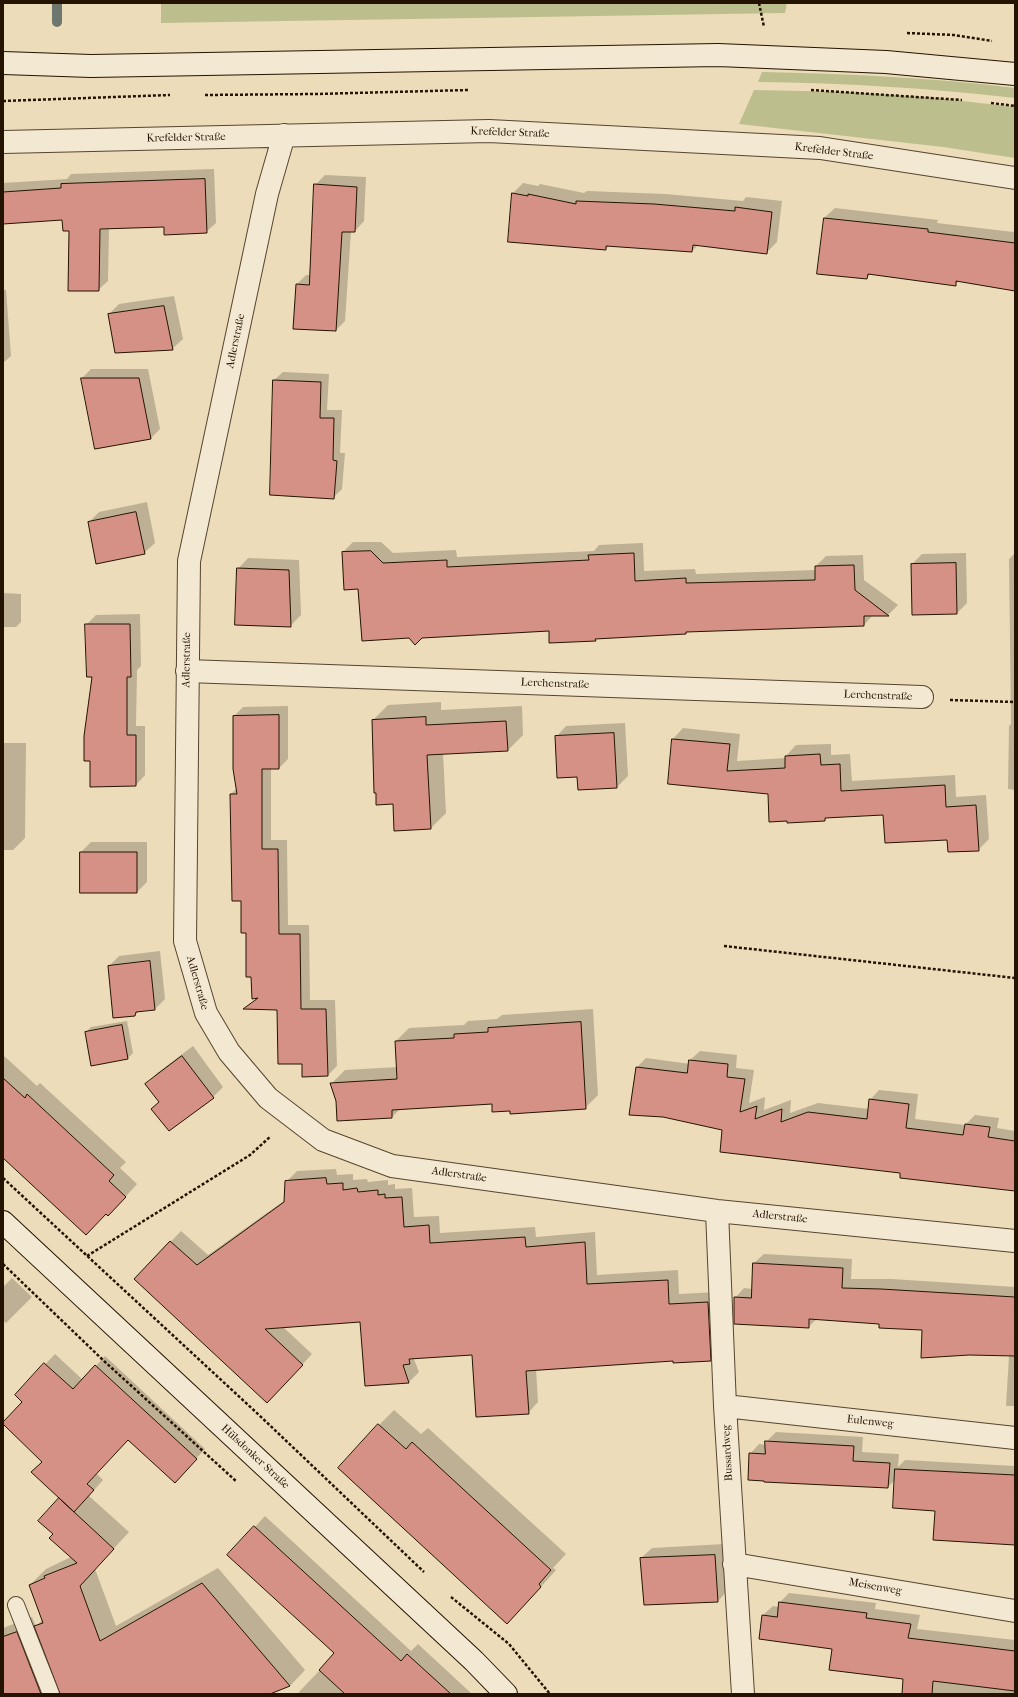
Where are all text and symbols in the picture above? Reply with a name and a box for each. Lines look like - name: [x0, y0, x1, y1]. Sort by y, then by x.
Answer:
- street label: Krefelder Straße: [470, 125, 550, 141]
- street label: Krefelder Straße: [146, 131, 226, 145]
- street label: Krefelder Straße: [794, 141, 874, 163]
- street label: Adlerstraße: [224, 313, 248, 369]
- street label: Adlerstraße: [180, 632, 194, 688]
- street label: Lerchenstraße: [520, 676, 590, 692]
- street label: Lerchenstraße: [843, 688, 913, 704]
- street label: Adlerstraße: [183, 955, 211, 1011]
- street label: Adlerstraße: [431, 1165, 487, 1185]
- street label: Adlerstraße: [752, 1208, 808, 1226]
- street label: Eulenweg: [846, 1413, 894, 1431]
- street label: Hülsdonker Straße: [218, 1422, 292, 1492]
- street label: Bussardweg: [720, 1425, 736, 1481]
- street label: Meisenweg: [847, 1576, 903, 1598]

